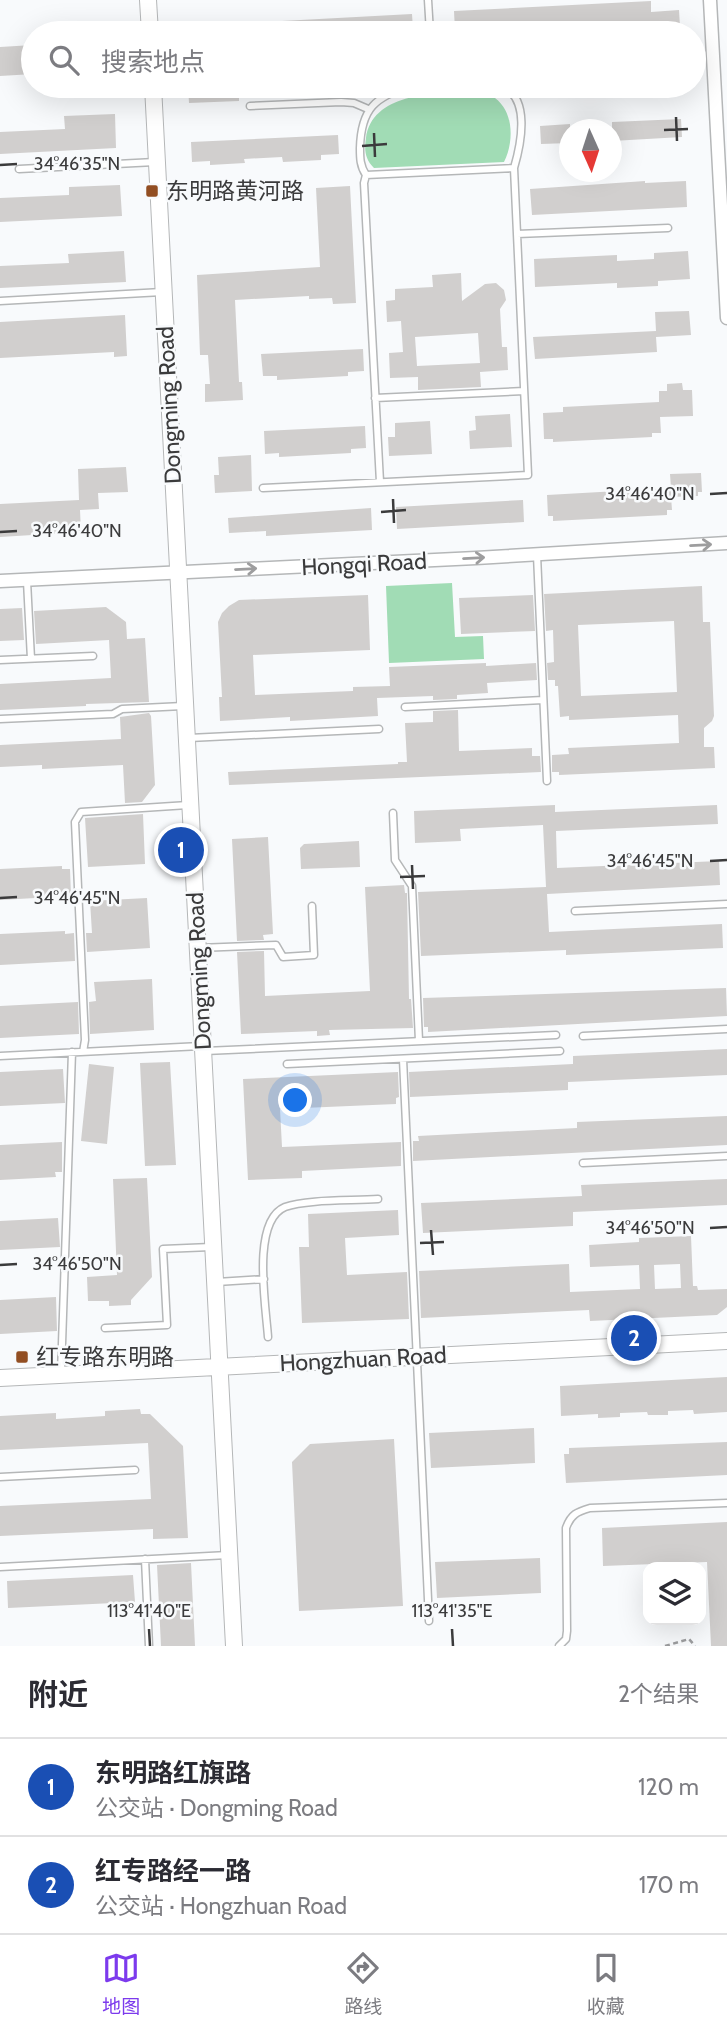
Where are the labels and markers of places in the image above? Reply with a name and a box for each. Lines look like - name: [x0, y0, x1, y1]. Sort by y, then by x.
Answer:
- place label: 东明路黄河路: [166, 177, 304, 205]
- marker: 东明路黄河路: [144, 183, 160, 199]
- pin: 1: [158, 824, 204, 876]
- pin: 2: [611, 1312, 657, 1364]
- place label: 红专路东明路: [36, 1343, 174, 1371]
- marker: 红专路东明路: [14, 1349, 30, 1365]

